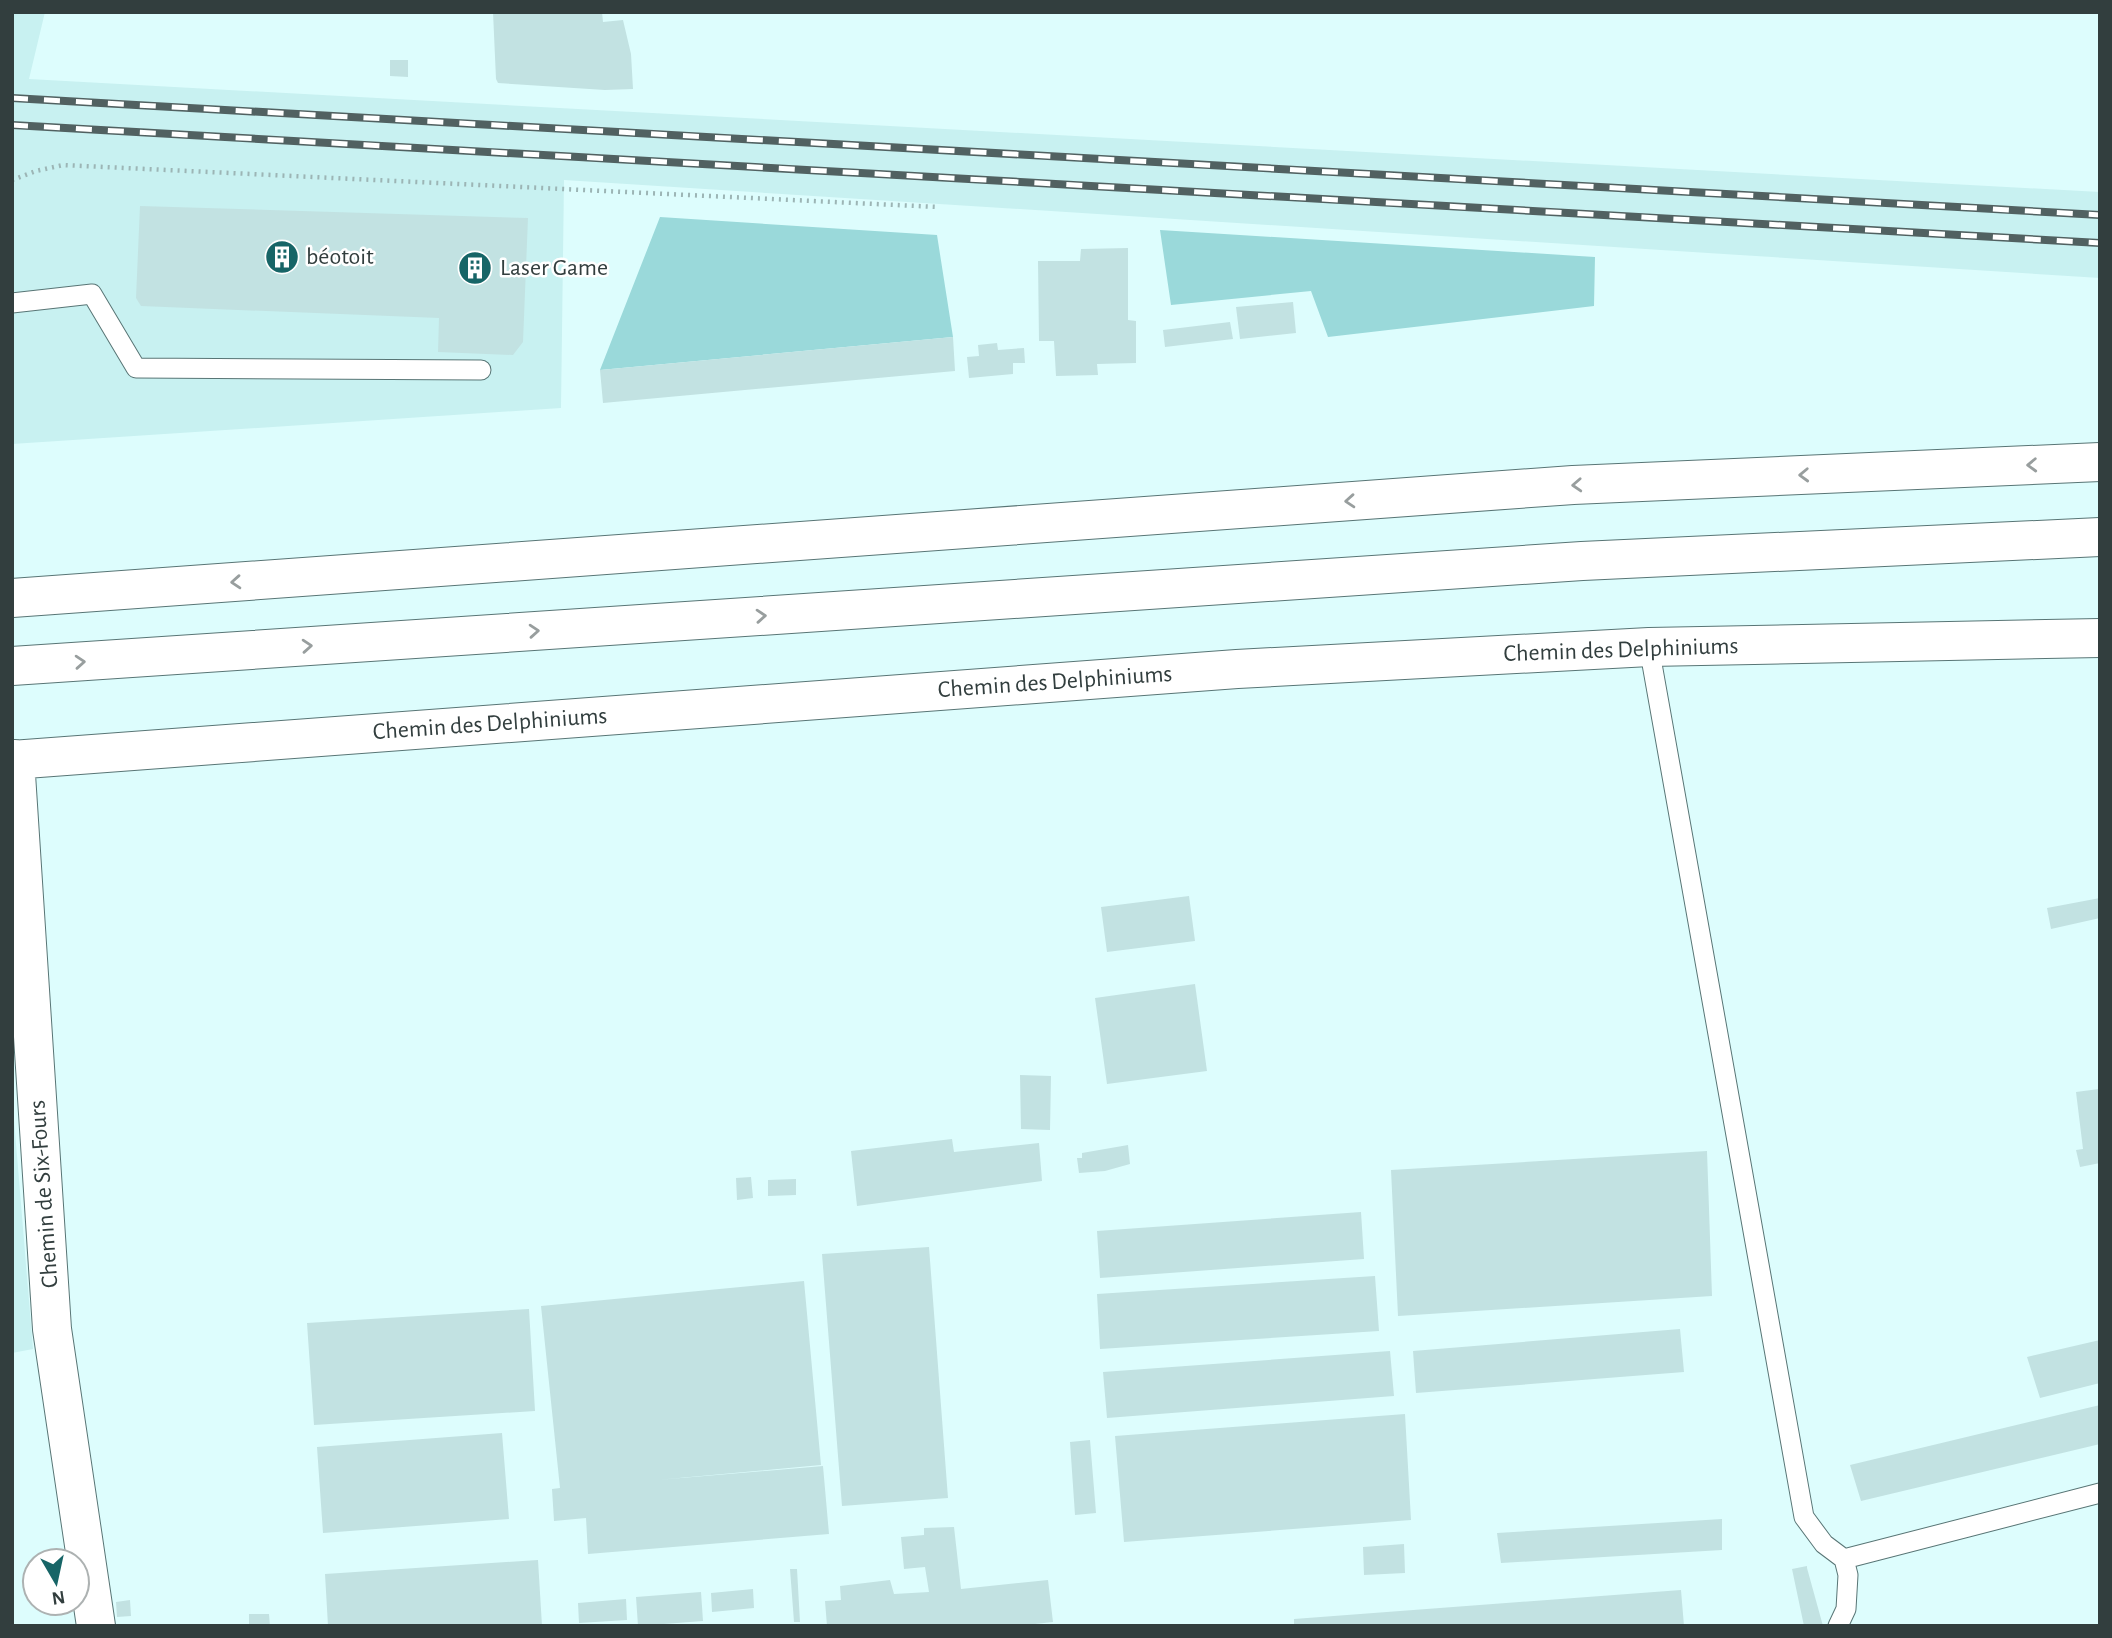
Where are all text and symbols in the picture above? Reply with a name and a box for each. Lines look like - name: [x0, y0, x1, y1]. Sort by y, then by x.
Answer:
- building icon: béotoit: [263, 238, 301, 276]
- place label: béotoit: [306, 245, 374, 269]
- building icon: Laser Game: [456, 249, 494, 287]
- place label: Laser Game: [500, 256, 608, 280]
- one-way arrow: [2026, 458, 2037, 473]
- one-way arrow: [1799, 467, 1810, 482]
- one-way arrow: [1571, 477, 1582, 492]
- one-way arrow: [1344, 493, 1355, 508]
- one-way arrow: [230, 574, 241, 589]
- one-way arrow: [756, 609, 767, 624]
- one-way arrow: [529, 624, 540, 639]
- street label: Chemin des Delphiniums: [1503, 634, 1739, 666]
- one-way arrow: [302, 639, 313, 654]
- one-way arrow: [75, 654, 86, 669]
- street label: Chemin des Delphiniums: [937, 662, 1173, 702]
- street label: Chemin des Delphiniums: [372, 704, 608, 744]
- street label: Chemin de Six-Fours: [25, 1099, 63, 1289]
- north arrow: [21, 1547, 91, 1617]
- text: N: [50, 1587, 66, 1608]

